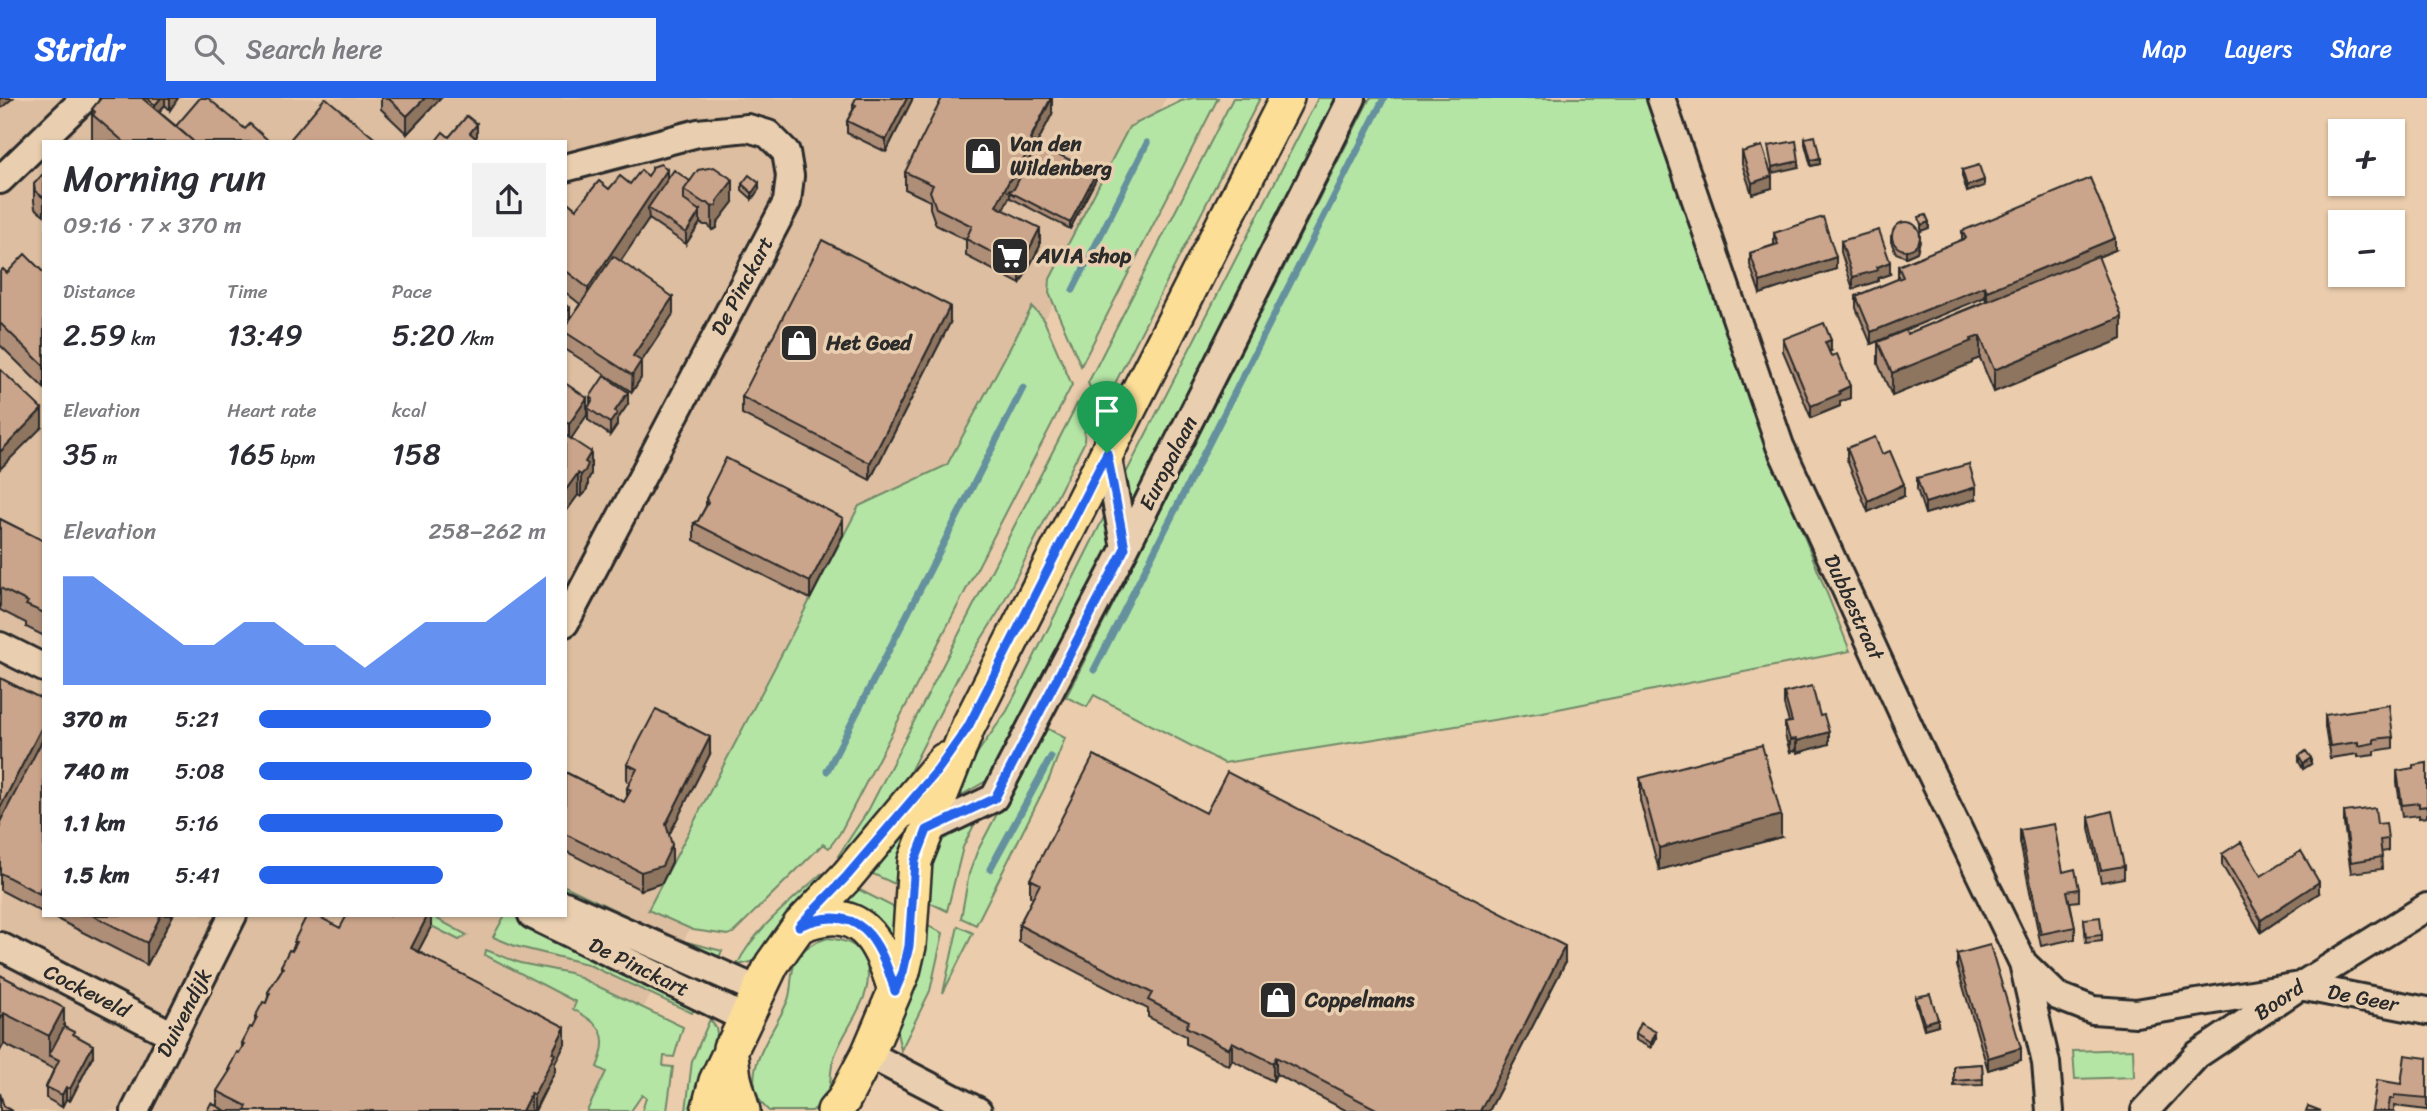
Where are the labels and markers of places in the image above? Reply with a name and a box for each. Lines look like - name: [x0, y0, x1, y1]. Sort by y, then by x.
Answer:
- place label: Van den Wildenberg: [1010, 125, 1112, 187]
- shop icon: Van den Wildenberg: [962, 135, 1004, 177]
- supermarket icon: AVIA shop: [989, 235, 1031, 277]
- place label: AVIA shop: [1036, 237, 1131, 275]
- shop icon: Het Goed: [778, 322, 820, 364]
- place label: Het Goed: [825, 324, 913, 362]
- pin: [1077, 381, 1137, 453]
- shop icon: Coppelmans: [1257, 979, 1299, 1021]
- place label: Coppelmans: [1304, 981, 1415, 1019]

